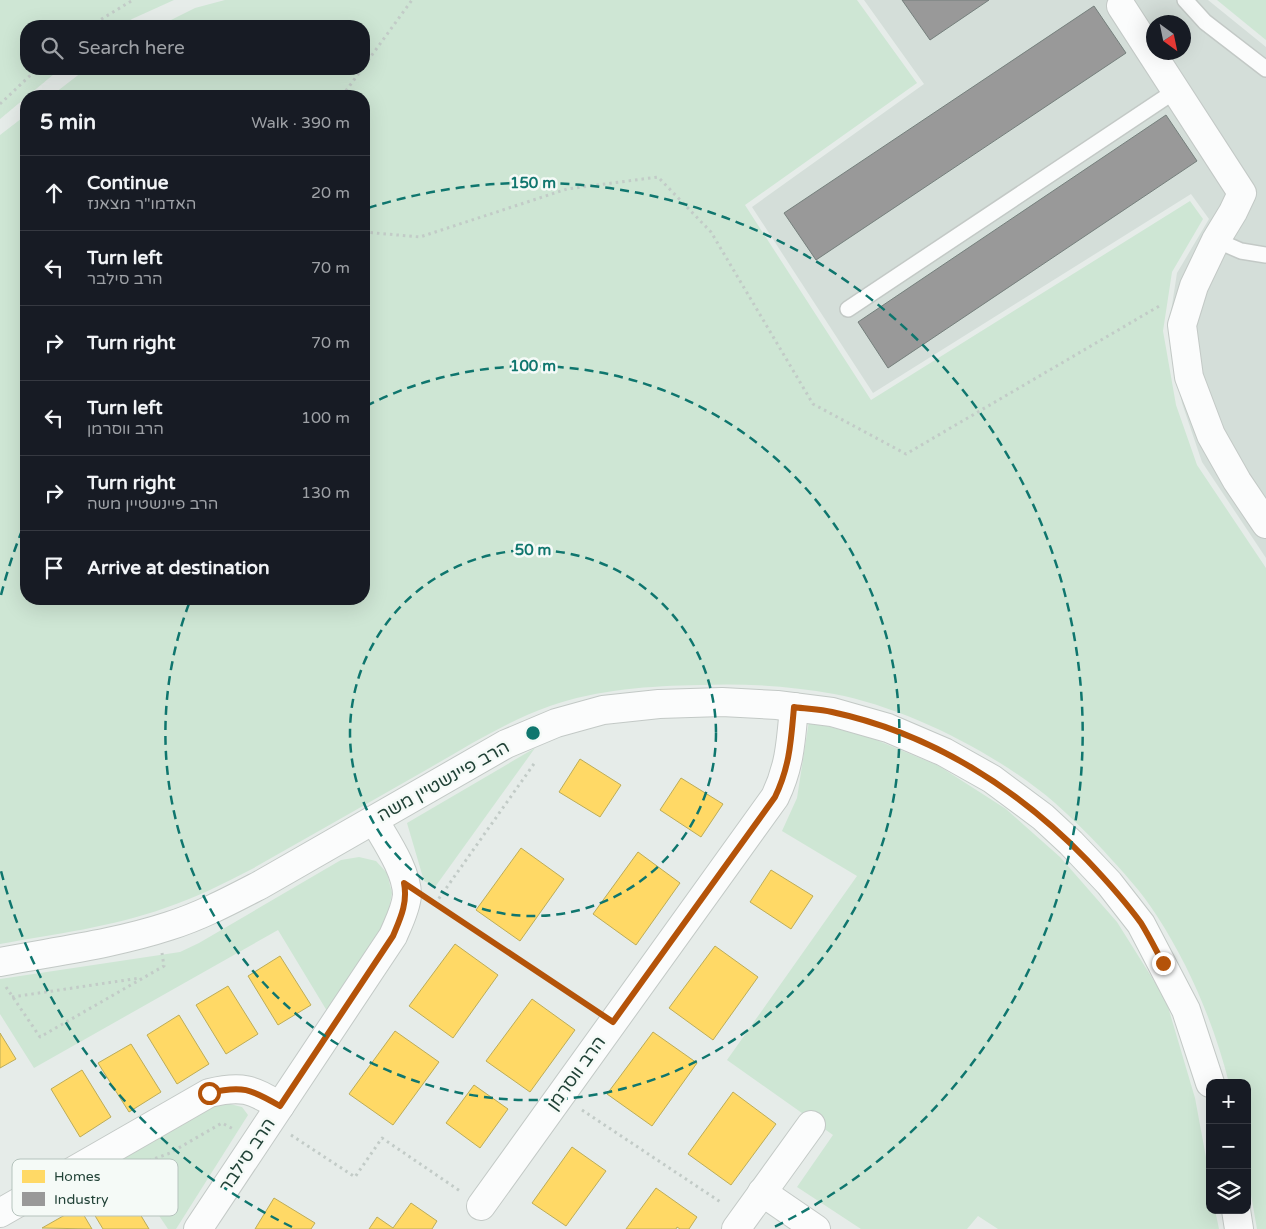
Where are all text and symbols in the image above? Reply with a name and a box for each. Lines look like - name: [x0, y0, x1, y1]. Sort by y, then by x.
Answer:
- north arrow: [1146, 15, 1191, 60]
- search box: [20, 20, 370, 75]
- icon: search: [38, 34, 66, 62]
- text: Search here: [78, 37, 185, 59]
- text: 5 min: [40, 110, 96, 135]
- text: Walk · 390 m: [251, 113, 350, 133]
- text: Continue: [87, 172, 169, 194]
- text: 150 m: [510, 174, 556, 192]
- icon: ahead: [40, 179, 68, 207]
- text: 20 m: [311, 183, 350, 203]
- text: האדמו"ר מצאנז: [87, 194, 196, 214]
- text: Turn left: [87, 247, 163, 269]
- icon: left: [40, 254, 68, 282]
- text: 70 m: [311, 258, 350, 278]
- text: הרב סילבר: [87, 269, 163, 289]
- icon: right: [40, 329, 68, 357]
- text: Turn right: [87, 332, 175, 354]
- text: 70 m: [311, 333, 350, 353]
- text: 100 m: [510, 357, 556, 375]
- text: Turn left: [87, 397, 163, 419]
- icon: left: [40, 404, 68, 432]
- text: 100 m: [301, 408, 350, 428]
- text: הרב ווסרמן: [87, 419, 164, 439]
- text: Turn right: [87, 472, 175, 494]
- icon: right: [40, 479, 68, 507]
- text: 130 m: [301, 483, 350, 503]
- text: הרב פיינשטיין משה: [87, 494, 218, 514]
- text: 50 m: [515, 541, 551, 559]
- icon: arrive: [40, 554, 68, 582]
- text: Arrive at destination: [87, 557, 270, 579]
- centre of rings: [524, 724, 542, 742]
- street label: הרב פיינשטיין משה: [373, 736, 513, 826]
- route end: [1152, 952, 1175, 975]
- street label: הרב ווסרמן: [542, 1032, 610, 1114]
- map controls: [1206, 1079, 1251, 1214]
- button: +: [1206, 1079, 1251, 1124]
- route start: [198, 1082, 221, 1105]
- street label: הרב סילבר: [214, 1114, 280, 1196]
- button: −: [1206, 1124, 1251, 1169]
- legend: [12, 1159, 178, 1216]
- text: Homes: [54, 1168, 101, 1185]
- button: layers: [1206, 1169, 1251, 1214]
- text: Industry: [54, 1191, 109, 1208]

